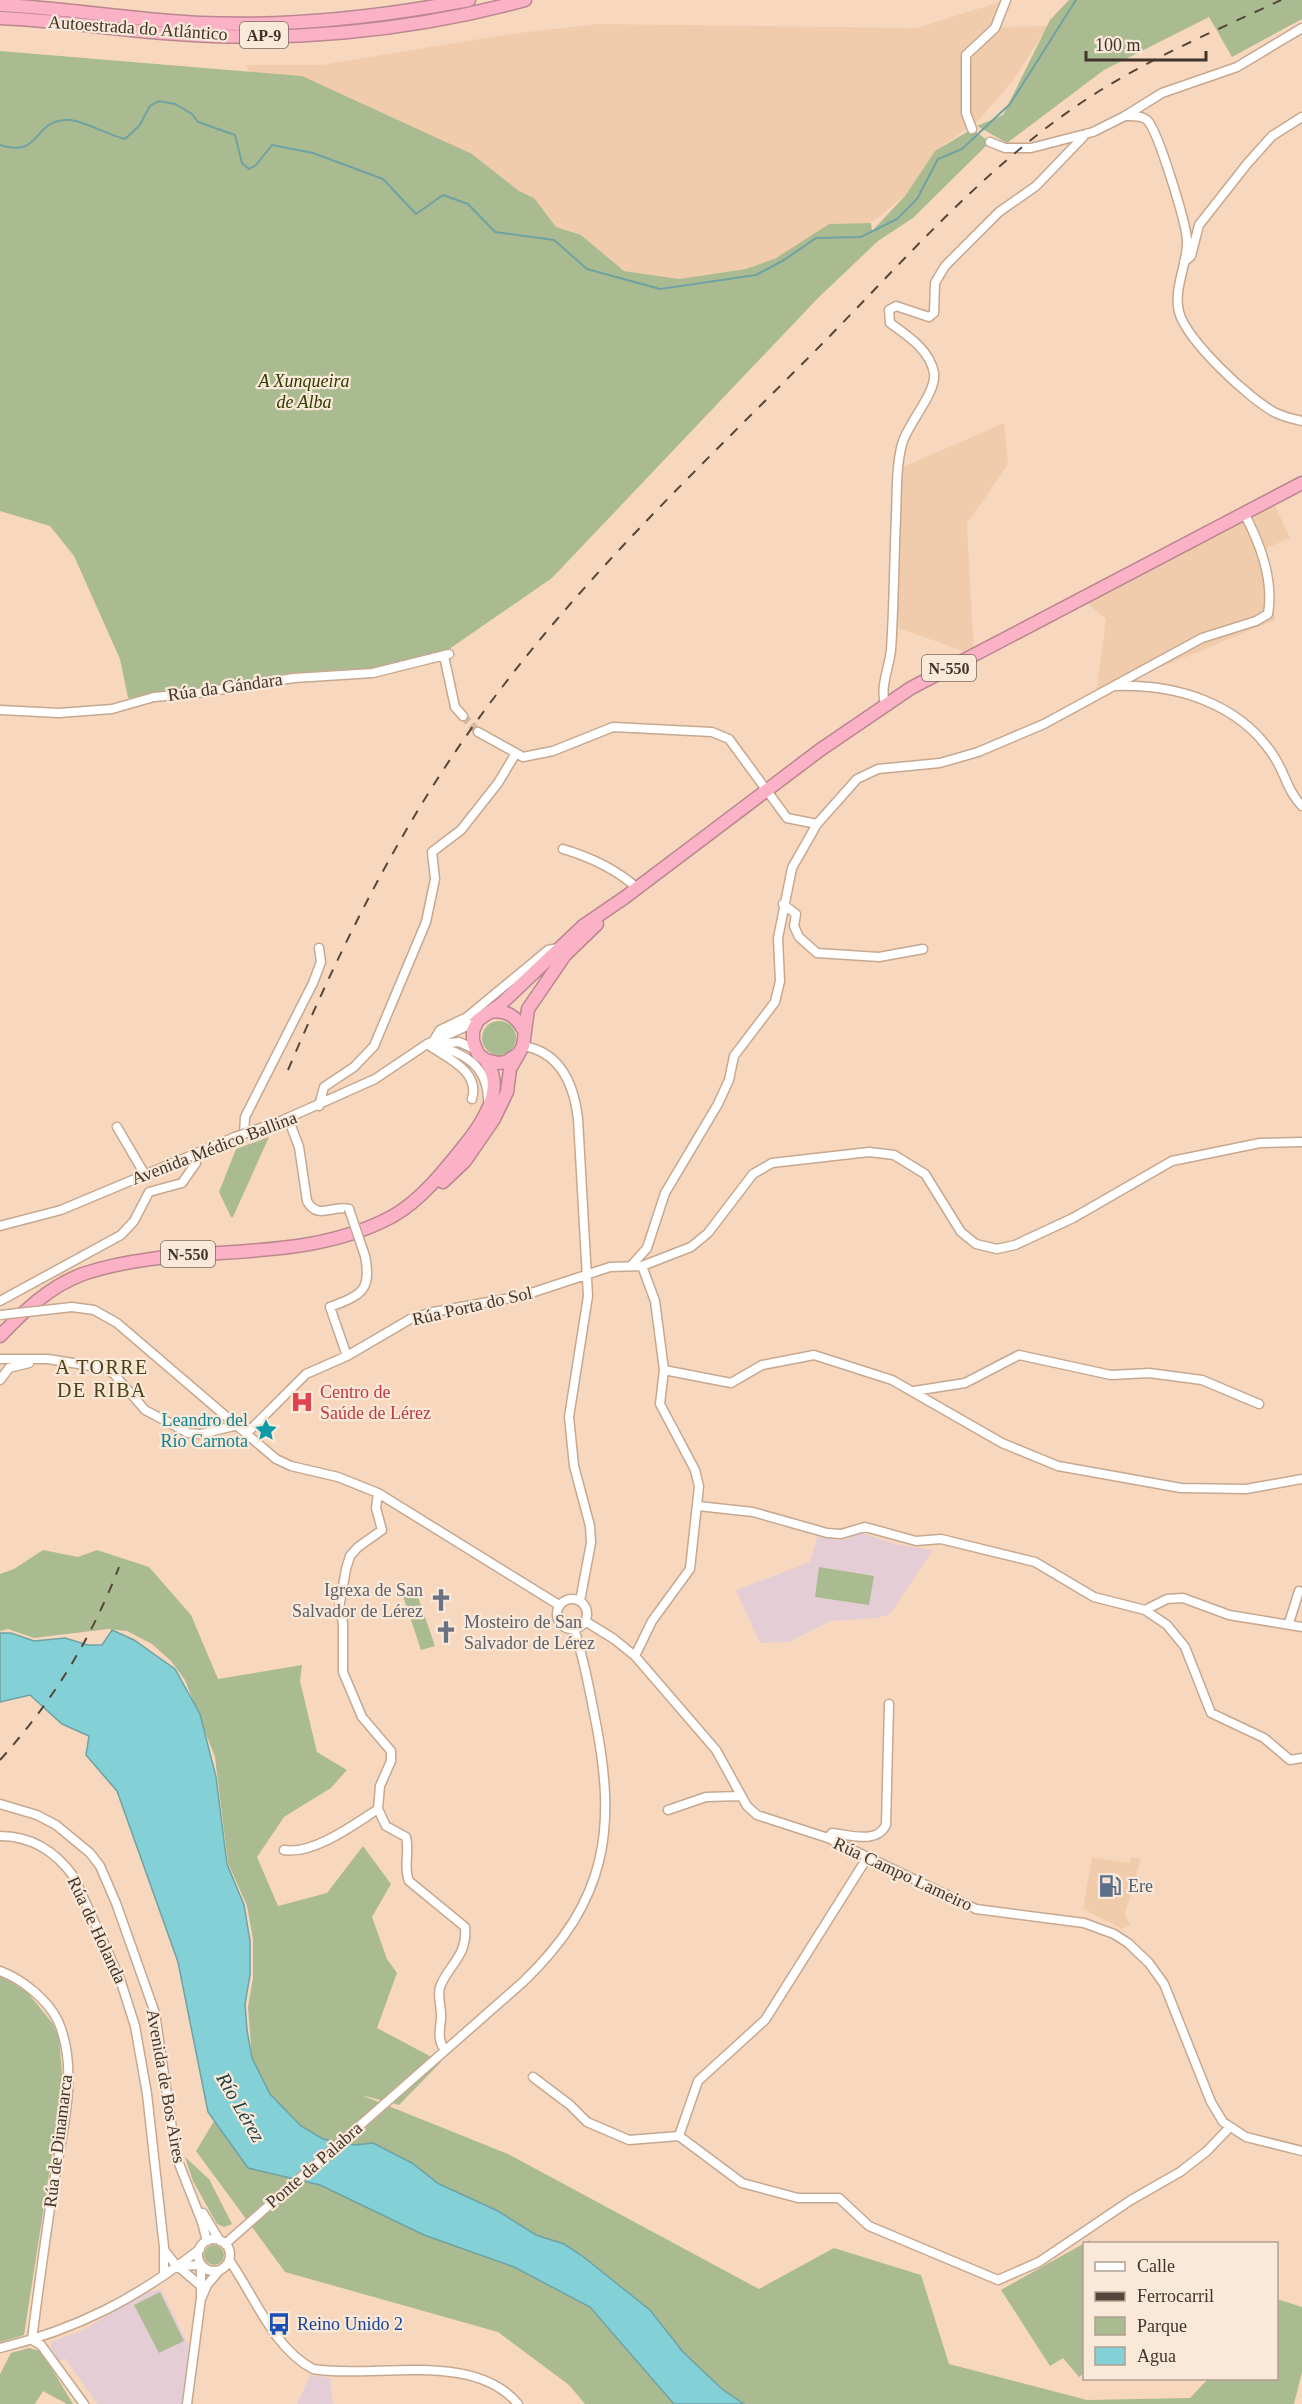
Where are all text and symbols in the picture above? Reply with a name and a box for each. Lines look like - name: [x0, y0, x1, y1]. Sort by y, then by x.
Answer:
- street label: Autoestrada do Atlántico: [48, 12, 228, 44]
- road number: AP-9: [240, 22, 288, 48]
- scale bar: [1086, 24, 1206, 62]
- text: 100 m: [1095, 35, 1141, 55]
- park label: A Xunqueira de Alba: [257, 371, 350, 412]
- road number: N-550: [922, 655, 976, 681]
- street label: Rúa da Gándara: [166, 669, 284, 705]
- street label: Avenida Médico Ballina: [128, 1107, 300, 1189]
- road number: N-550: [161, 1241, 215, 1267]
- street label: Rúa Porta do Sol: [410, 1282, 534, 1330]
- district label: A TORRE DE RIBA: [55, 1356, 149, 1401]
- place label: Centro de Saúde de Lérez: [320, 1382, 431, 1423]
- hospital icon: Centro de Saúde de Lérez: [289, 1389, 315, 1415]
- place label: Leandro del Río Carnota: [161, 1410, 248, 1451]
- place icon: Leandro del Río Carnota: [253, 1417, 279, 1443]
- place label: Igrexa de San Salvador de Lérez: [292, 1580, 423, 1621]
- church icon: Igrexa de San Salvador de Lérez: [428, 1587, 454, 1613]
- place label: Mosteiro de San Salvador de Lérez: [464, 1612, 595, 1653]
- church icon: Mosteiro de San Salvador de Lérez: [433, 1619, 459, 1645]
- street label: Rúa Campo Lameiro: [830, 1833, 976, 1915]
- street label: Rúa de Holanda: [63, 1873, 131, 1987]
- fuel station icon: Ere: [1097, 1873, 1123, 1899]
- place label: Ere: [1128, 1876, 1153, 1896]
- street label: Avenida de Bos Aires: [143, 2007, 189, 2165]
- water label: Río Lérez: [212, 2068, 270, 2146]
- street label: Rúa de Dinamarca: [40, 2073, 76, 2209]
- street label: Ponte da Palabra: [262, 2118, 366, 2212]
- legend: [1083, 2242, 1278, 2380]
- text: Calle: [1137, 2256, 1175, 2276]
- text: Ferrocarril: [1137, 2286, 1214, 2306]
- bus stop icon: Reino Unido 2: [266, 2311, 292, 2337]
- place label: Reino Unido 2: [297, 2314, 403, 2334]
- text: Parque: [1137, 2316, 1187, 2336]
- text: Agua: [1137, 2346, 1176, 2366]

